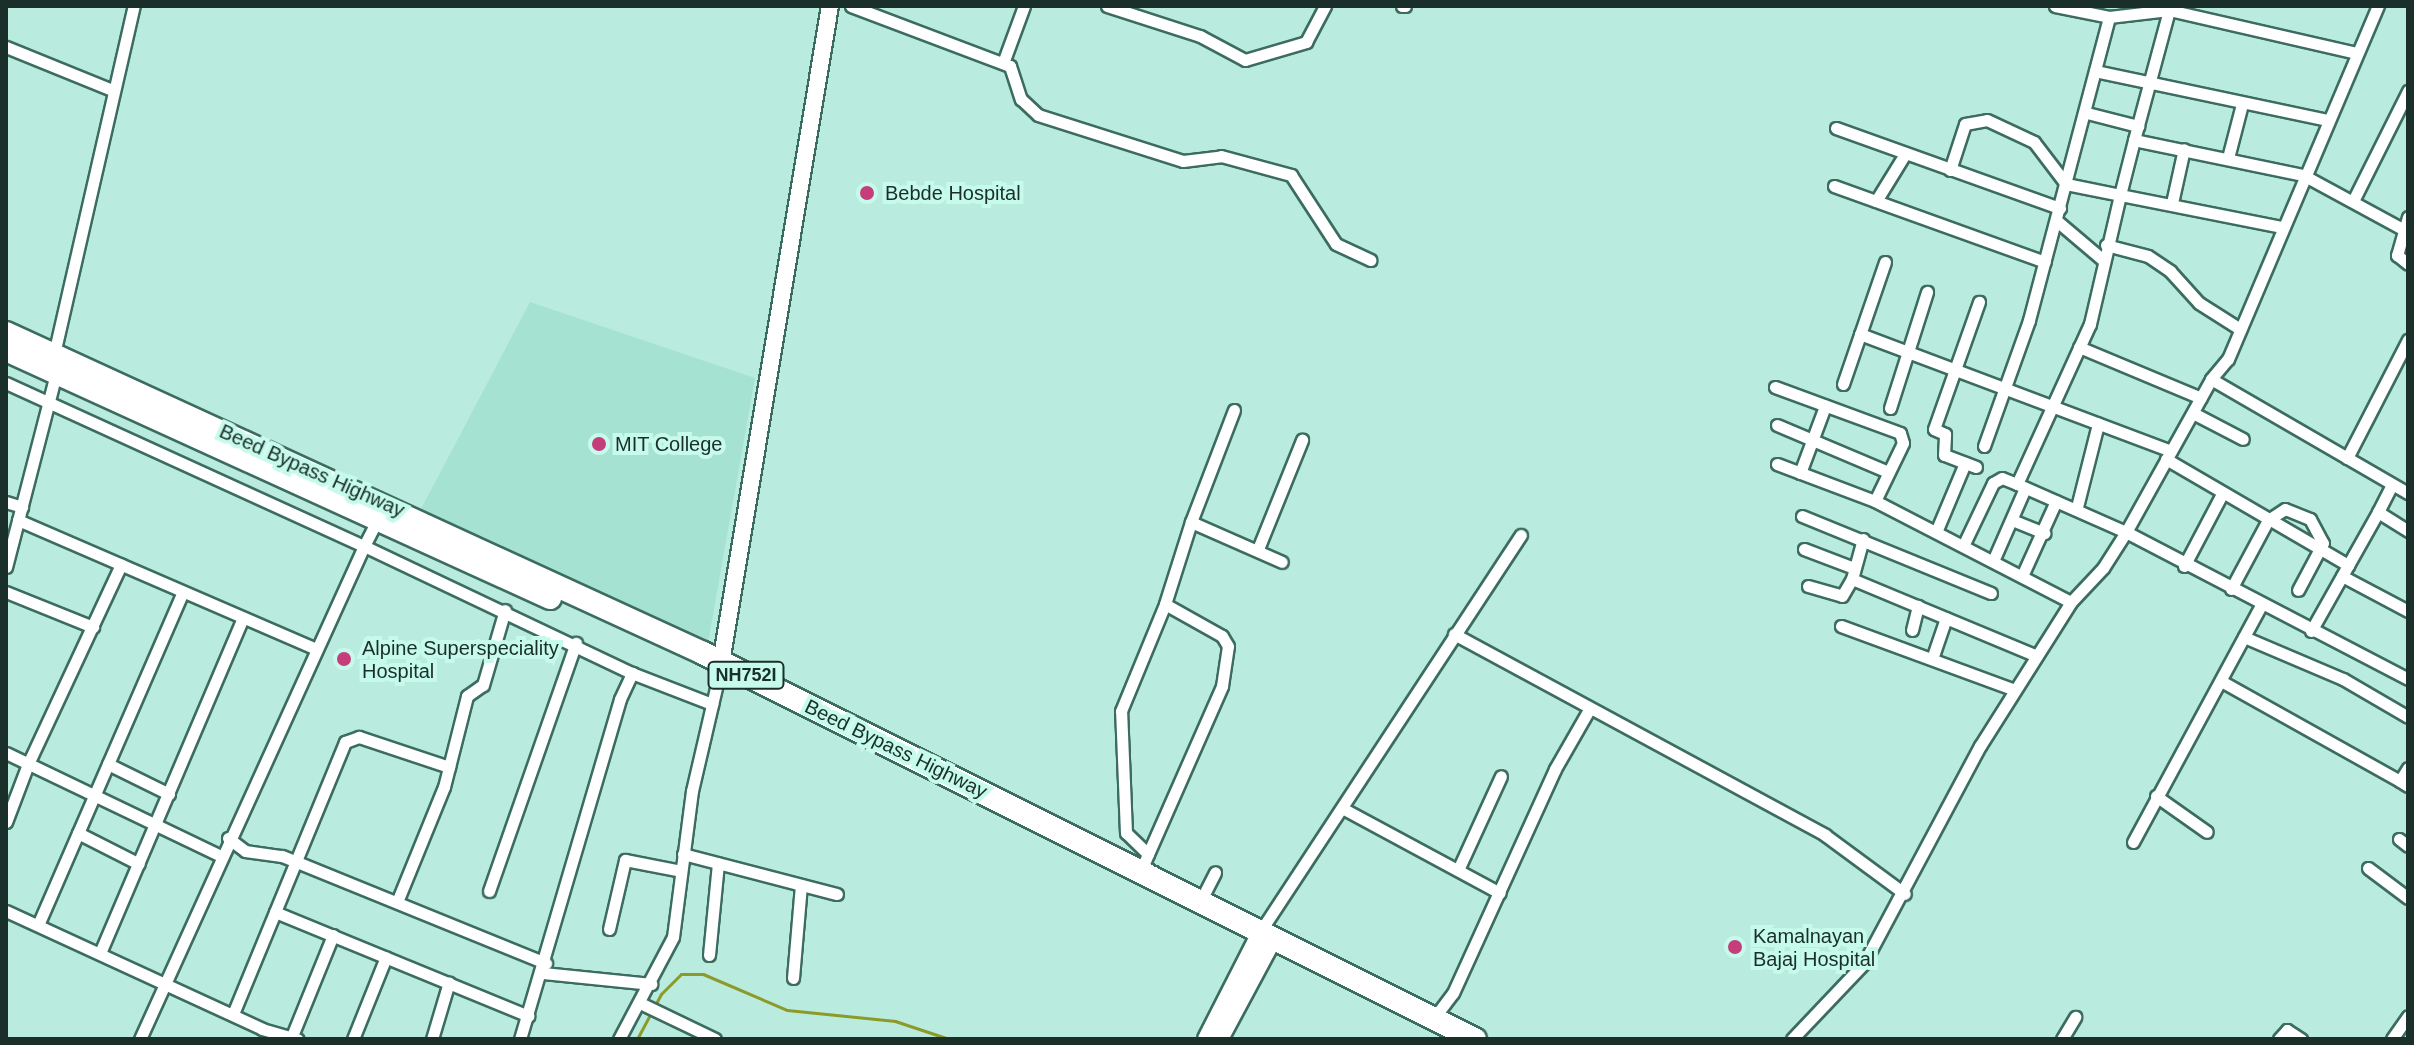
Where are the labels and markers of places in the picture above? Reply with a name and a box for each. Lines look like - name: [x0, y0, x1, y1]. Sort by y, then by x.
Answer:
- place label: Bebde Hospital: [885, 181, 1021, 205]
- marker: Bebde Hospital: [856, 182, 878, 204]
- place label: MIT College: [615, 432, 723, 456]
- marker: MIT College: [590, 435, 608, 453]
- place label: Alpine Superspeciality Hospital: [362, 636, 559, 683]
- marker: Alpine Superspeciality Hospital: [333, 648, 355, 670]
- place label: Kamalnayan Bajaj Hospital: [1753, 924, 1875, 971]
- marker: Kamalnayan Bajaj Hospital: [1724, 936, 1746, 958]

